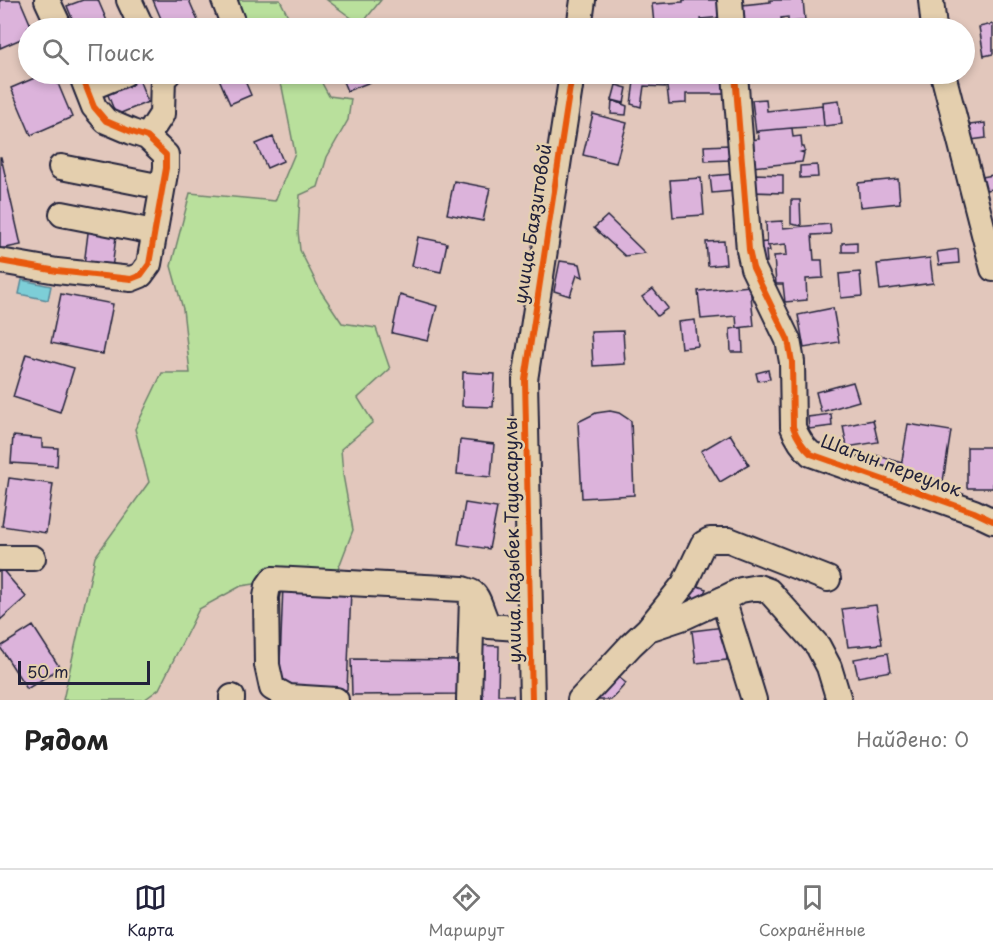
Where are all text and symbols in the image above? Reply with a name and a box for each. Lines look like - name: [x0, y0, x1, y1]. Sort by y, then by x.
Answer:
- search box: [18, 18, 975, 84]
- icon: search: [39, 35, 72, 68]
- text: Поиск: [87, 35, 154, 68]
- street label: улица Баязитовой: [506, 142, 558, 306]
- street label: улица Казыбек Тауасарулы: [496, 417, 527, 663]
- street label: Шагын переулок: [817, 427, 966, 503]
- scale bar: [18, 658, 150, 686]
- text: 50 m: [27, 659, 68, 683]
- text: Рядом: [24, 720, 109, 759]
- text: Найдено: 0: [856, 724, 969, 754]
- tab: Карта: [127, 881, 174, 941]
- tab: Маршрут: [429, 881, 504, 941]
- tab: Сохранённые: [759, 881, 866, 941]

